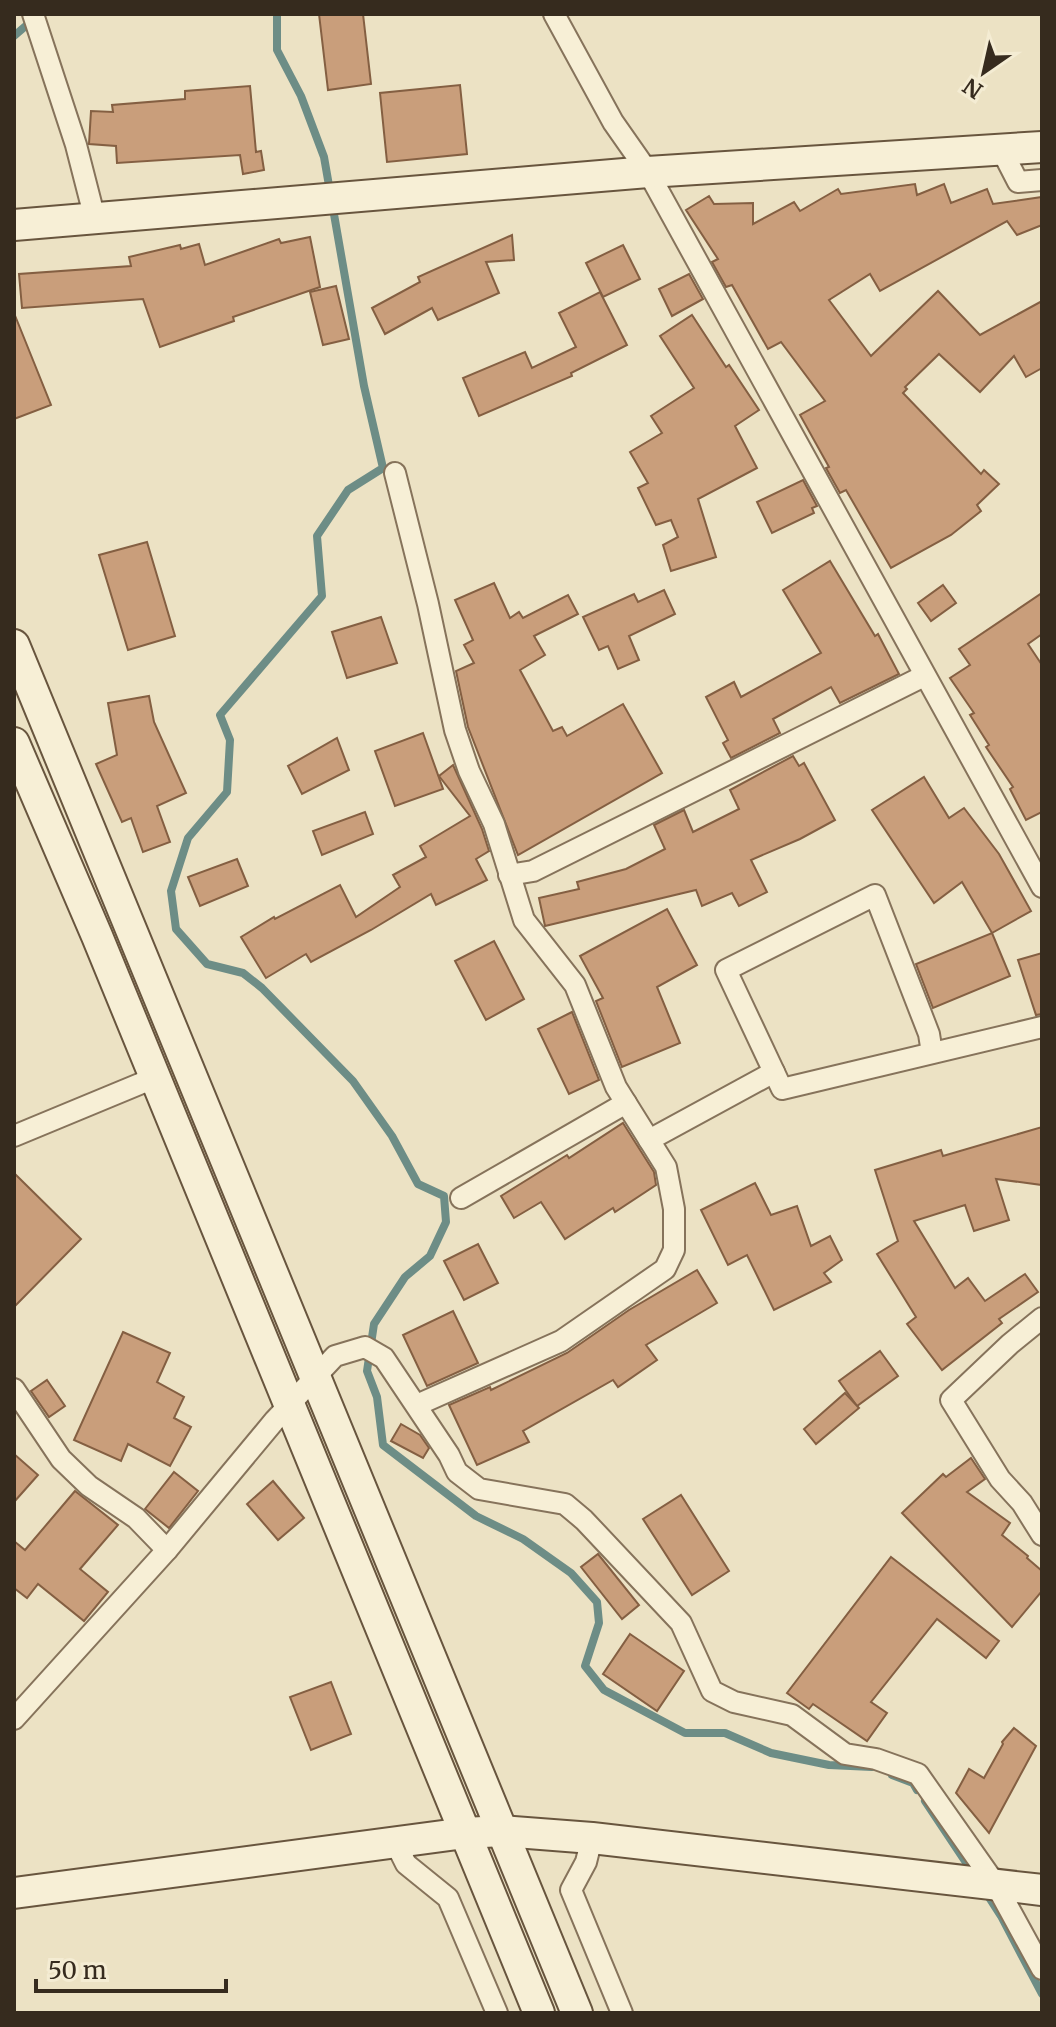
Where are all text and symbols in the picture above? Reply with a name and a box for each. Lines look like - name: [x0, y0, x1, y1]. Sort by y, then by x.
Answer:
- north arrow: [944, 32, 1024, 112]
- text: N: [957, 72, 988, 105]
- scale bar: [36, 1943, 226, 1993]
- text: 50 m: [48, 1955, 107, 1986]

